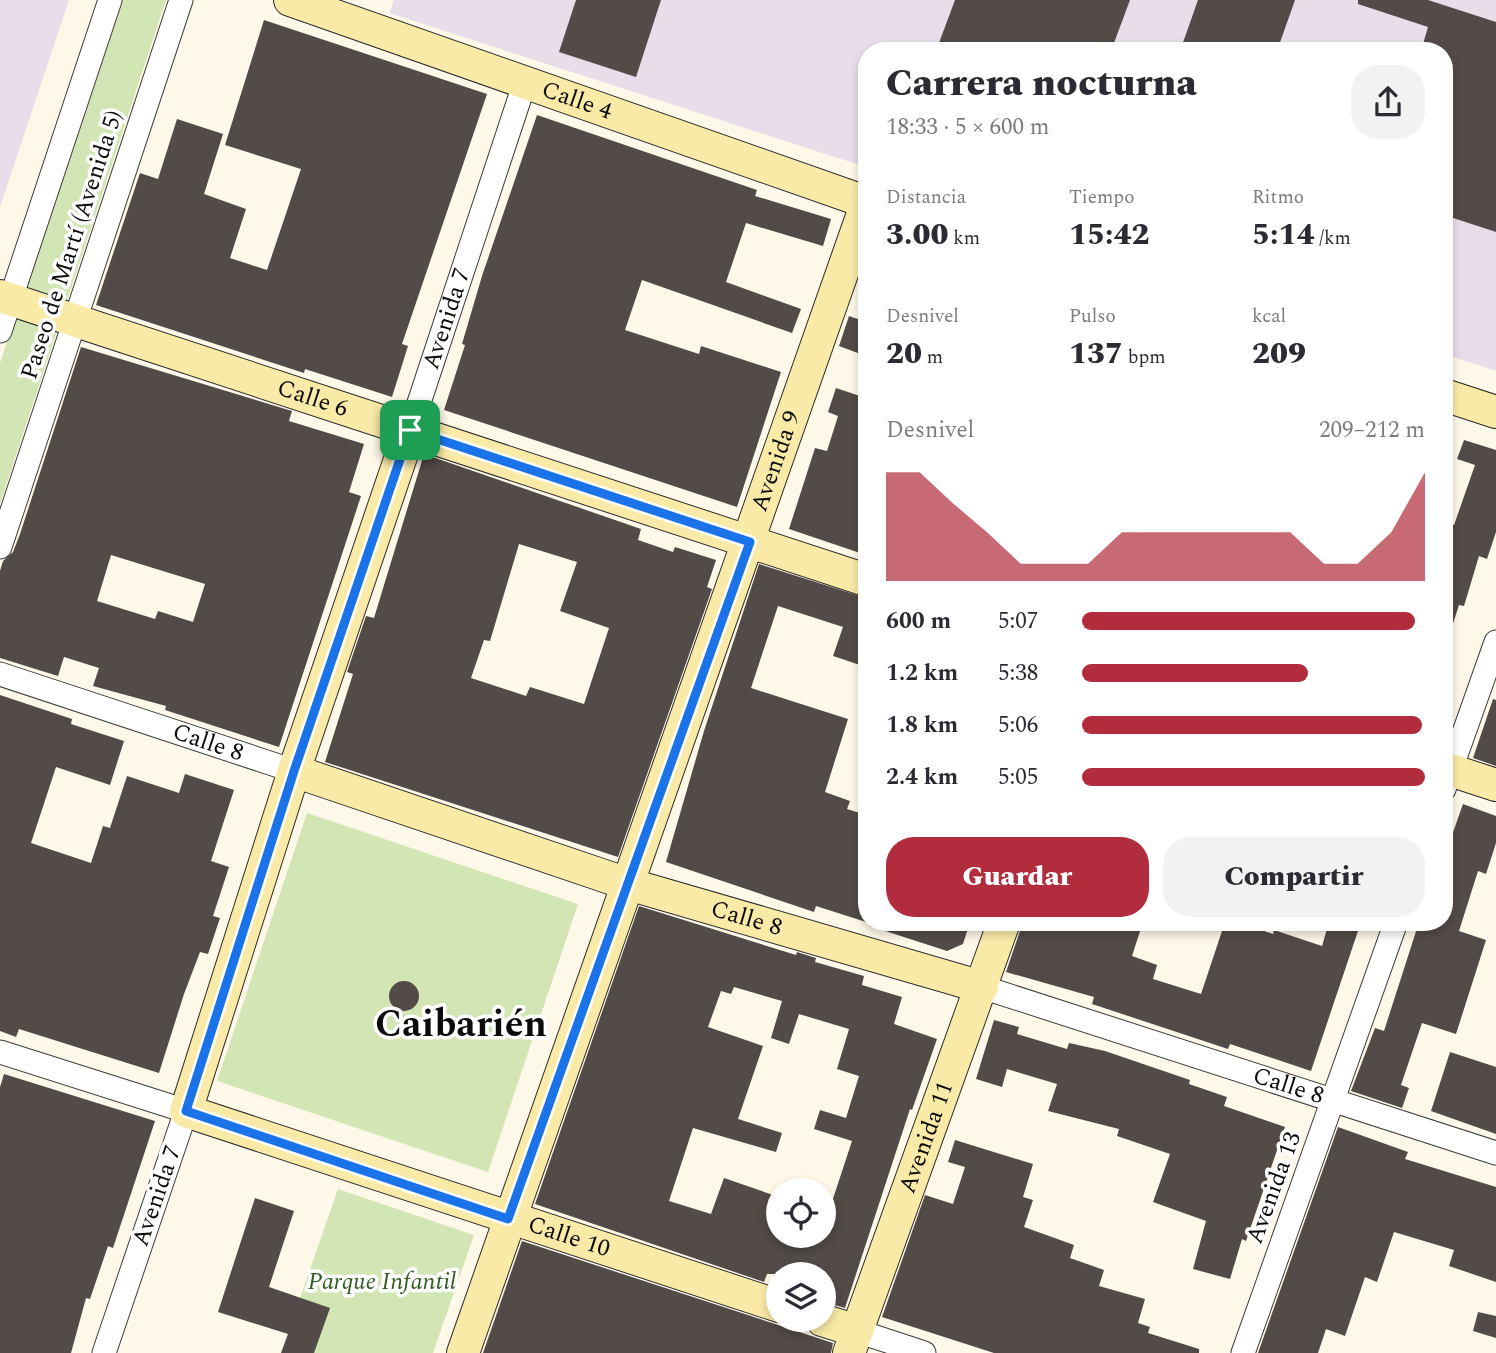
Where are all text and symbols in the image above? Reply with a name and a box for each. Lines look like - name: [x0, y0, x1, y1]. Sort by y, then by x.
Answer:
- text: Carrera nocturna: [886, 55, 1197, 113]
- button: share: [1351, 65, 1425, 139]
- street label: Calle 4: [537, 72, 617, 130]
- street label: Paseo de Martí (Avenida 5): [11, 106, 133, 384]
- text: 18:33 · 5 × 600 m: [886, 110, 1050, 145]
- text: Distancia: [886, 183, 966, 212]
- text: Tiempo: [1069, 183, 1134, 212]
- text: Ritmo: [1252, 183, 1304, 212]
- text: 3.00: [886, 212, 948, 258]
- text: 15:42: [1069, 212, 1149, 258]
- text: 5:14: [1252, 212, 1314, 258]
- text: km: [948, 224, 980, 253]
- text: /km: [1314, 224, 1351, 253]
- street label: Avenida 7: [413, 264, 480, 374]
- text: Desnivel: [886, 302, 959, 331]
- text: Pulso: [1069, 302, 1116, 331]
- text: kcal: [1252, 302, 1286, 331]
- text: 20: [886, 331, 922, 377]
- text: 137: [1069, 331, 1123, 377]
- text: 209: [1252, 331, 1306, 377]
- text: m: [922, 343, 943, 372]
- text: bpm: [1123, 343, 1166, 372]
- street label: Calle 6: [272, 370, 353, 427]
- pin: [380, 400, 440, 460]
- street label: Avenida 9: [742, 406, 810, 517]
- icon: arrive: [391, 411, 429, 449]
- text: Desnivel: [886, 413, 974, 448]
- text: 209–212 m: [1319, 413, 1425, 448]
- text: 600 m: [886, 604, 951, 639]
- text: 5:07: [998, 604, 1038, 639]
- text: 1.2 km: [886, 656, 958, 691]
- text: 5:38: [998, 656, 1038, 691]
- text: 1.8 km: [886, 708, 958, 743]
- text: 5:06: [998, 708, 1038, 743]
- street label: Calle 8: [168, 714, 248, 771]
- text: 2.4 km: [886, 760, 958, 795]
- text: 5:05: [998, 760, 1038, 795]
- button: Guardar: [886, 837, 1149, 917]
- button: Compartir: [1163, 837, 1425, 917]
- street label: Calle 8: [707, 891, 786, 946]
- district label: Caibarién: [375, 996, 547, 1054]
- street label: Calle 8: [1248, 1058, 1329, 1114]
- street label: Avenida 11: [890, 1076, 963, 1199]
- street label: Avenida 13: [1237, 1127, 1311, 1249]
- street label: Avenida 7: [123, 1141, 191, 1251]
- map controls: [766, 1178, 836, 1332]
- button: locate: [766, 1178, 836, 1248]
- street label: Calle 10: [523, 1207, 615, 1267]
- button: layers: [766, 1262, 836, 1332]
- park label: Parque Infantil: [308, 1264, 456, 1300]

